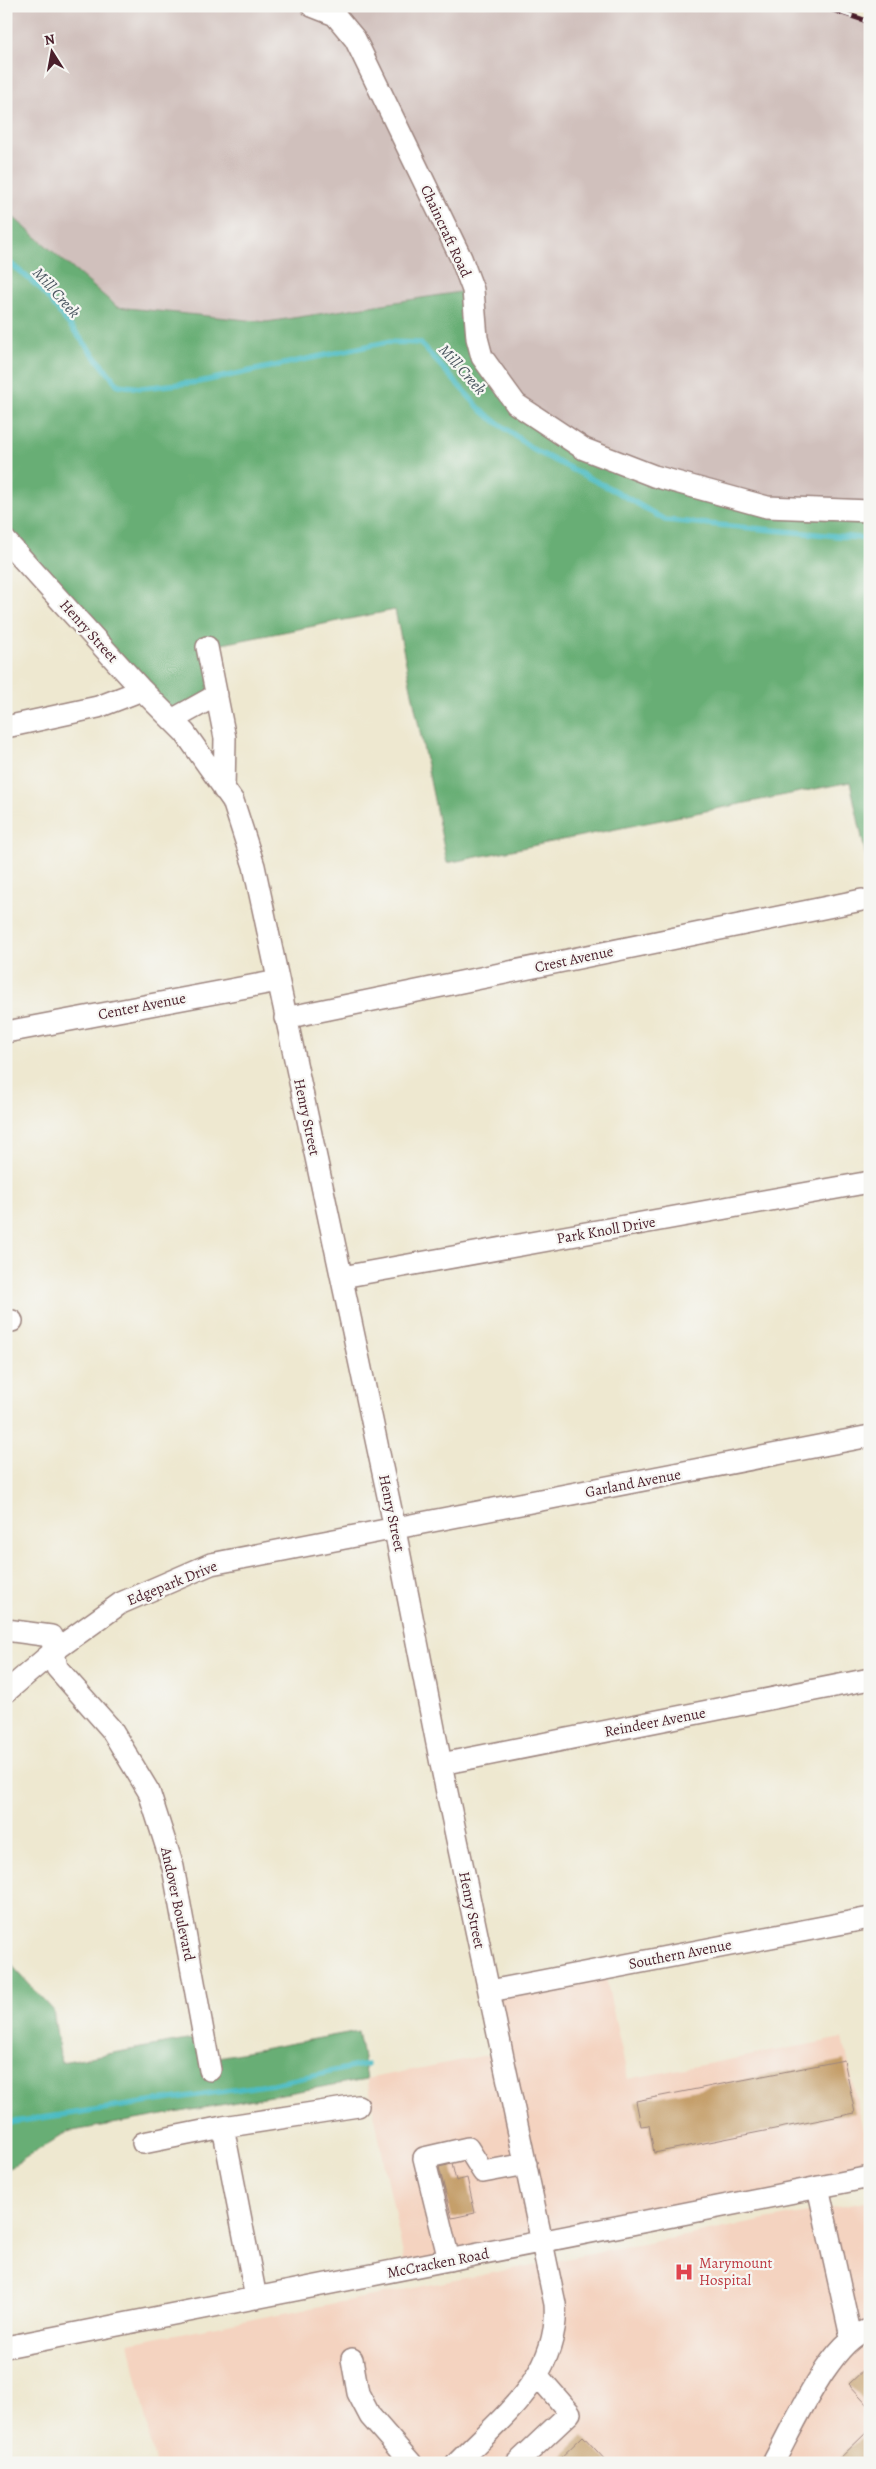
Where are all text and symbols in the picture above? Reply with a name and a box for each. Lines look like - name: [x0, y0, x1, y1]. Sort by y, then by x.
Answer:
- north arrow: [28, 28, 78, 78]
- text: N: [43, 29, 56, 50]
- street label: Chaincraft Road: [416, 182, 477, 281]
- water label: Mill Creek: [28, 263, 85, 323]
- water label: Mill Creek: [434, 340, 491, 400]
- street label: Henry Street: [55, 595, 123, 667]
- street label: Crest Avenue: [533, 941, 615, 977]
- street label: Center Avenue: [96, 988, 188, 1024]
- street label: Henry Street: [289, 1077, 325, 1158]
- street label: Park Knoll Drive: [555, 1211, 657, 1249]
- street label: Garland Avenue: [583, 1464, 683, 1502]
- street label: Henry Street: [374, 1473, 410, 1554]
- street label: Edgepark Drive: [124, 1556, 220, 1610]
- street label: Reindeer Avenue: [603, 1702, 708, 1742]
- street label: Andover Boulevard: [156, 1844, 200, 1964]
- street label: Henry Street: [454, 1870, 490, 1951]
- street label: Southern Avenue: [627, 1934, 733, 1974]
- street label: McCracken Road: [385, 2243, 491, 2283]
- place label: Marymount Hospital: [699, 2253, 772, 2290]
- hospital icon: Marymount Hospital: [673, 2261, 695, 2283]

